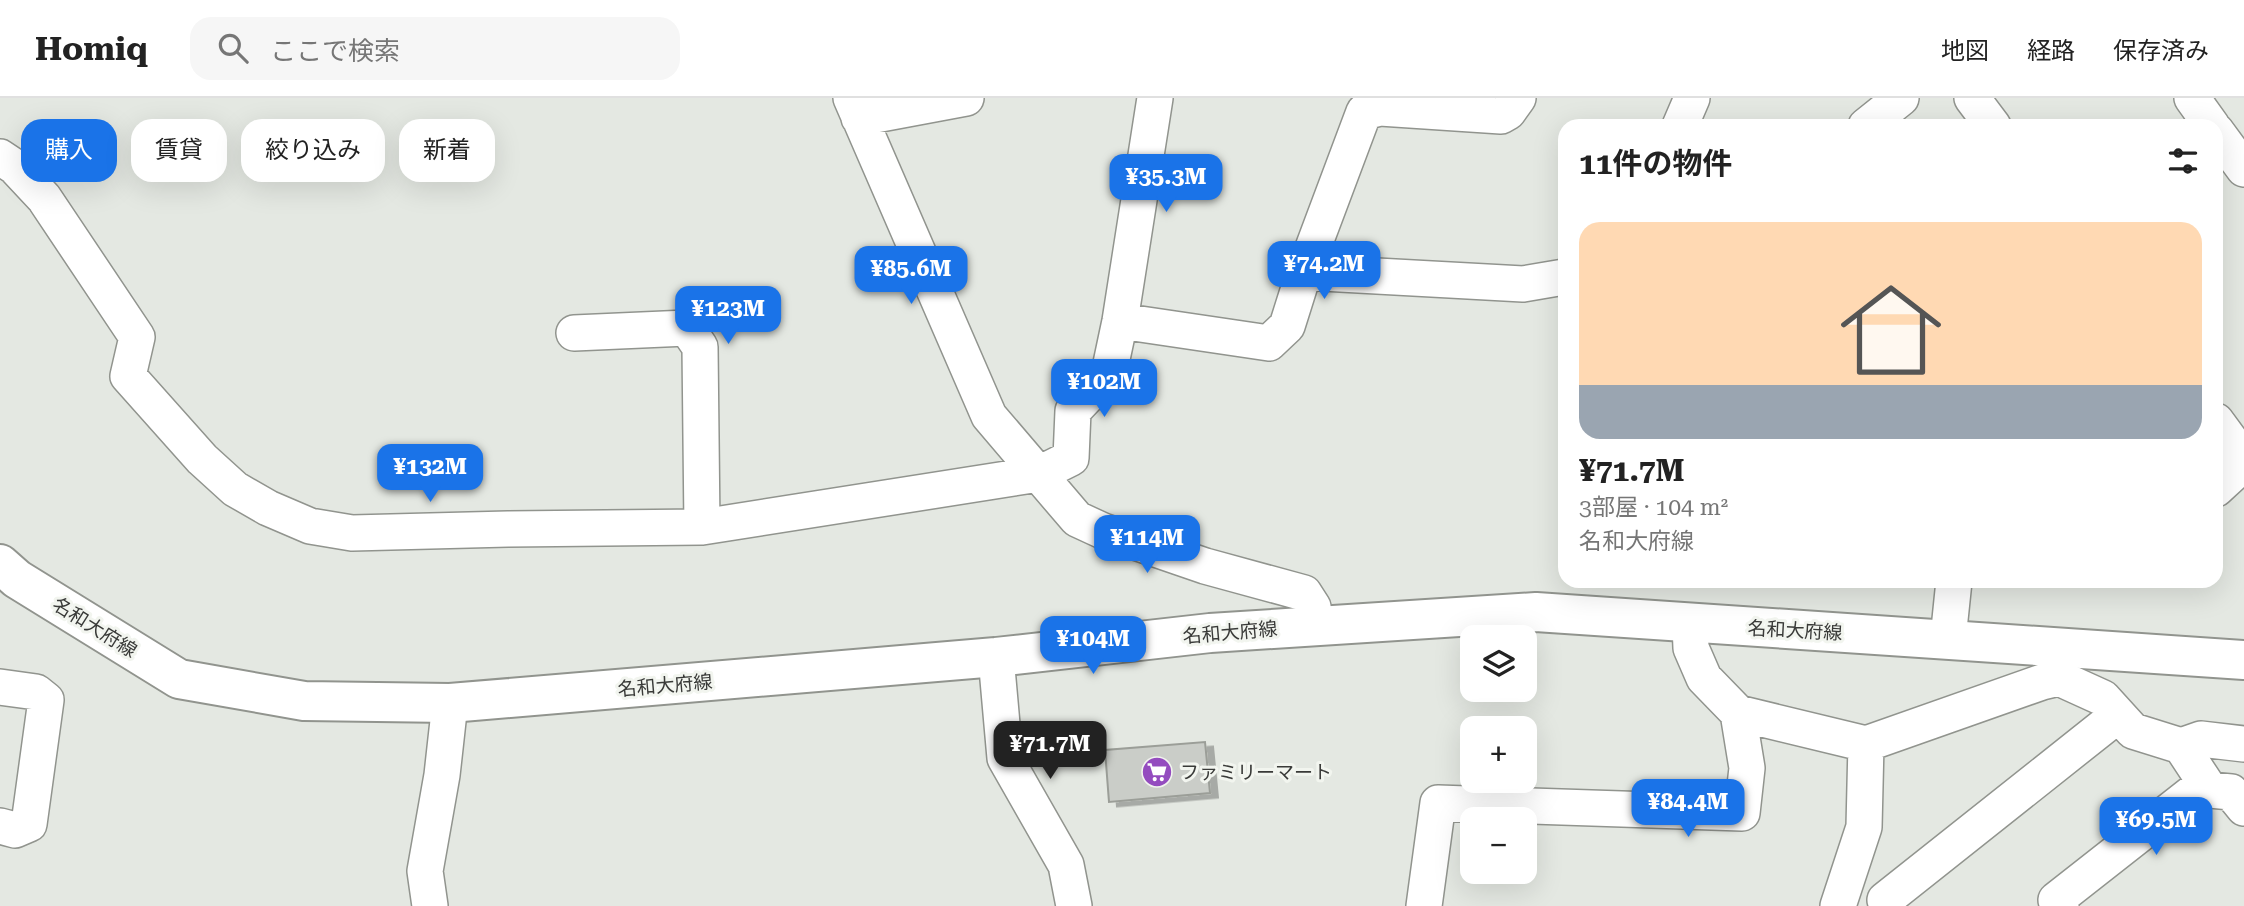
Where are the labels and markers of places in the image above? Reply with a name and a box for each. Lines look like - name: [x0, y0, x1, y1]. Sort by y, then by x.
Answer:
- pin: ¥35.3M: [1109, 155, 1223, 214]
- pin: ¥74.2M: [1267, 242, 1381, 301]
- pin: ¥85.6M: [854, 246, 968, 306]
- pin: ¥123M: [679, 286, 777, 346]
- pin: ¥102M: [1055, 360, 1153, 419]
- pin: ¥132M: [381, 444, 479, 504]
- pin: ¥114M: [1098, 516, 1196, 575]
- pin: ¥104M: [1044, 616, 1142, 676]
- pin: ¥71.7M: [993, 722, 1107, 781]
- supermarket icon: ファミリーマート: [1140, 755, 1174, 789]
- place label: ファミリーマート: [1180, 761, 1332, 784]
- pin: ¥84.4M: [1631, 780, 1745, 839]
- pin: ¥69.5M: [2099, 798, 2213, 857]

